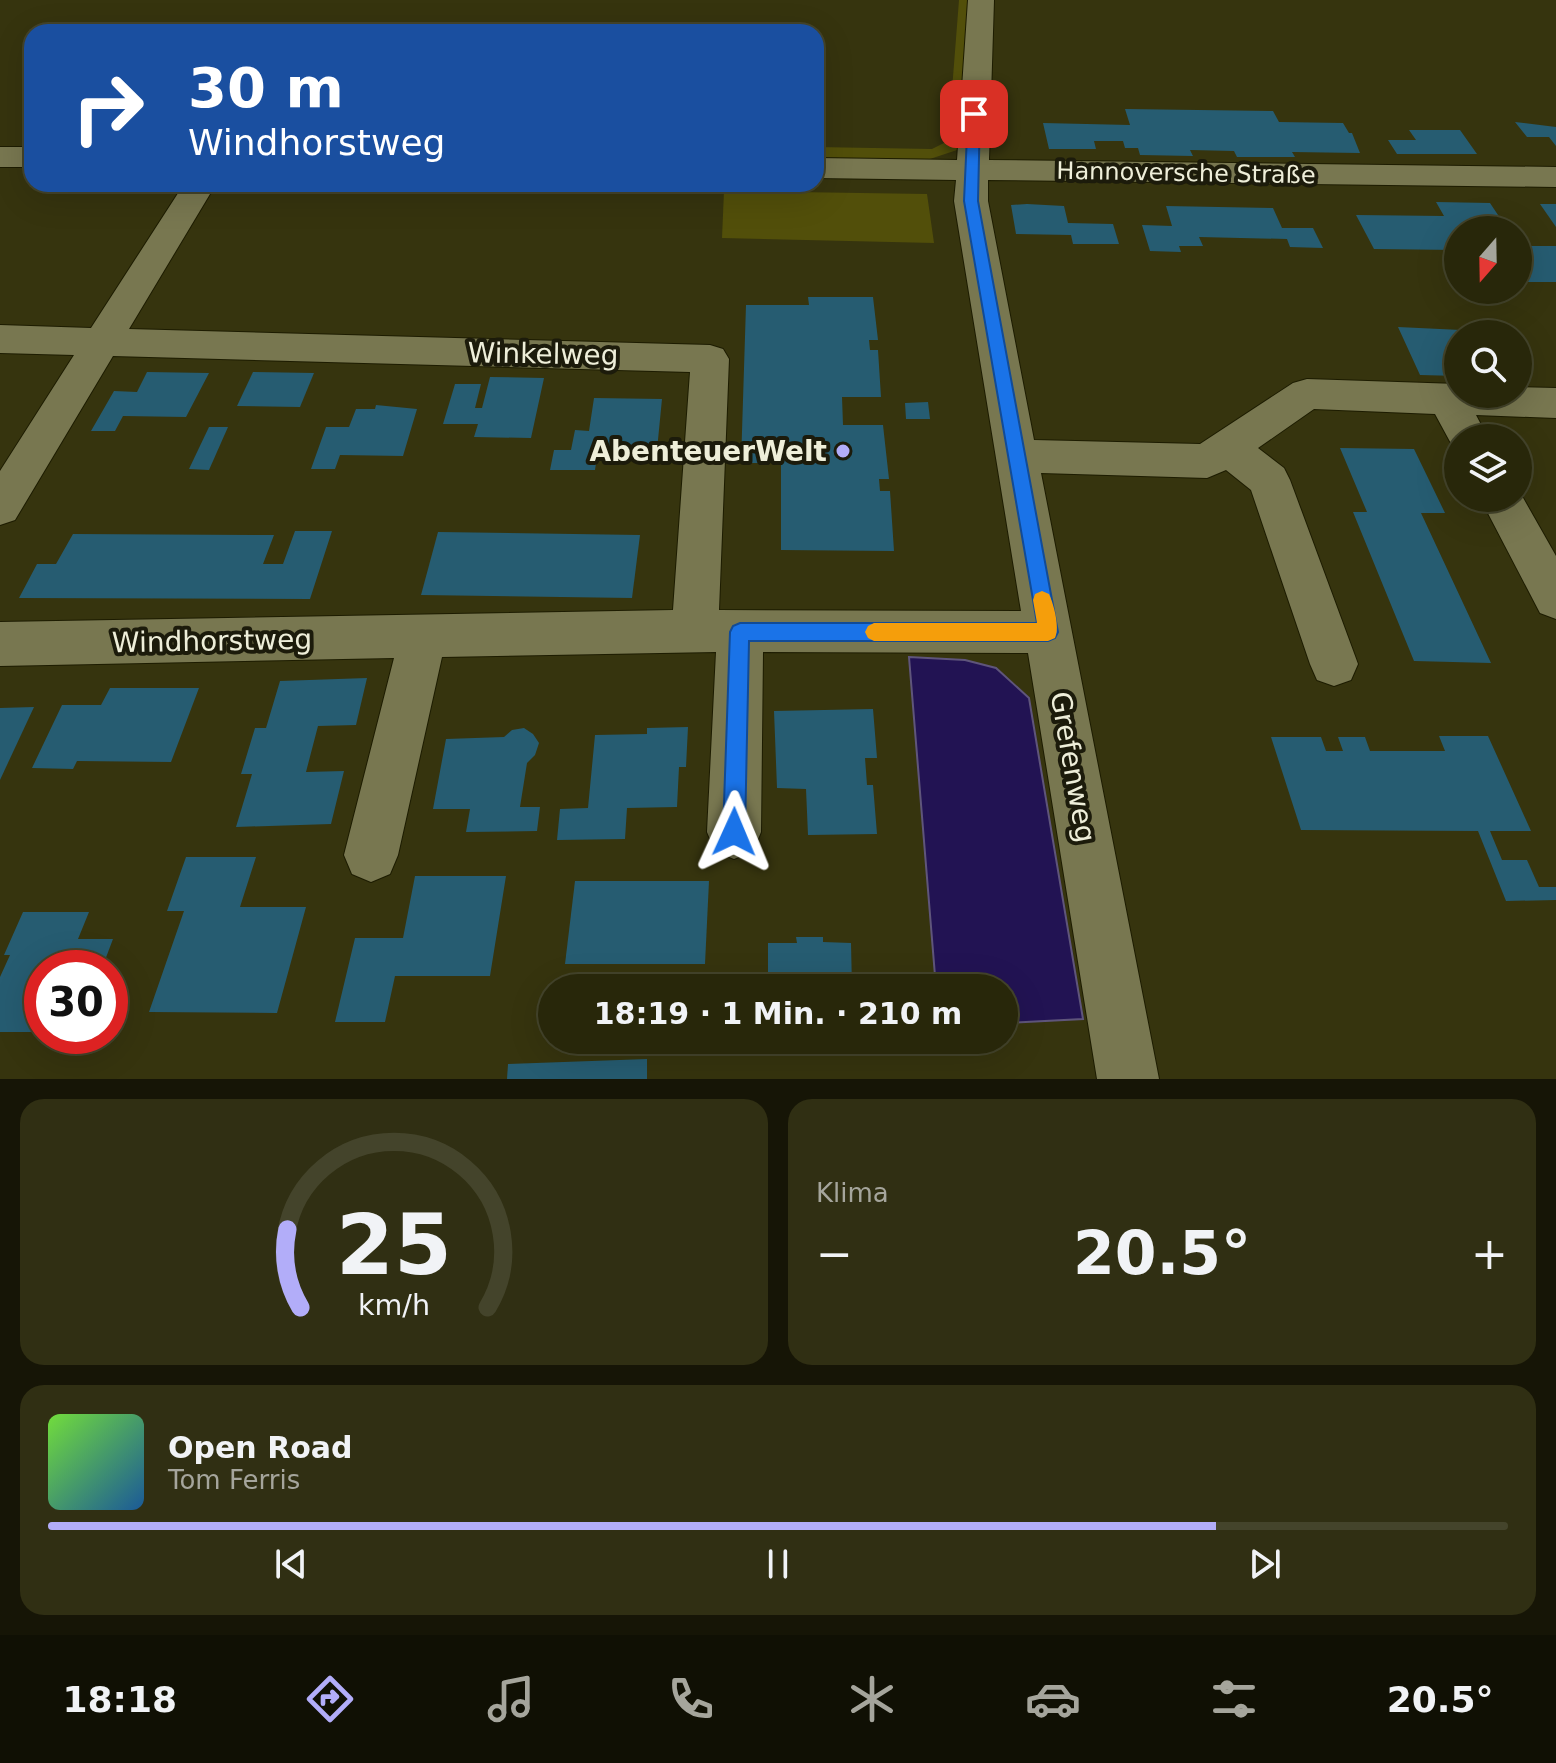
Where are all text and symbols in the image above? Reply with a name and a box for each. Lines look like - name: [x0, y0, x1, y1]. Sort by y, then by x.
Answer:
- text: 30 m: [188, 55, 344, 120]
- icon: right: [56, 56, 160, 160]
- pin: [940, 80, 1008, 148]
- icon: arrive: [952, 92, 996, 136]
- text: Windhorstweg: [188, 122, 445, 163]
- street label: Hannoversche Straße: [1056, 157, 1316, 189]
- north arrow: [1444, 216, 1532, 304]
- map controls: [1444, 216, 1532, 512]
- button: search: [1444, 320, 1532, 408]
- street label: Winkelweg: [467, 336, 619, 372]
- button: layers: [1444, 424, 1532, 512]
- place label: AbenteuerWelt: [589, 435, 827, 468]
- marker: AbenteuerWelt: [834, 442, 852, 460]
- street label: Windhorstweg: [112, 623, 312, 659]
- street label: Grefenweg: [1044, 689, 1102, 845]
- position arrow: [692, 790, 776, 874]
- speed limit sign: 30: [24, 950, 128, 1054]
- text: 18:19 · 1 Min. · 210 m: [594, 996, 962, 1031]
- text: Klima: [816, 1178, 889, 1208]
- text: 25: [336, 1197, 452, 1294]
- text: 20.5°: [1073, 1218, 1251, 1288]
- text: −: [816, 1228, 853, 1279]
- text: +: [1471, 1228, 1508, 1279]
- text: km/h: [358, 1288, 430, 1322]
- text: Open Road: [168, 1430, 353, 1465]
- text: Tom Ferris: [168, 1465, 300, 1495]
- icon: previous: [269, 1542, 313, 1586]
- icon: pause: [756, 1542, 800, 1586]
- icon: next: [1243, 1542, 1287, 1586]
- icon: directions: [302, 1671, 358, 1727]
- icon: music: [483, 1671, 539, 1727]
- icon: phone: [663, 1671, 719, 1727]
- icon: climate: [844, 1671, 900, 1727]
- icon: car: [1025, 1671, 1081, 1727]
- icon: filters: [1206, 1671, 1262, 1727]
- text: 18:18: [62, 1679, 177, 1720]
- text: 20.5°: [1387, 1679, 1494, 1720]

